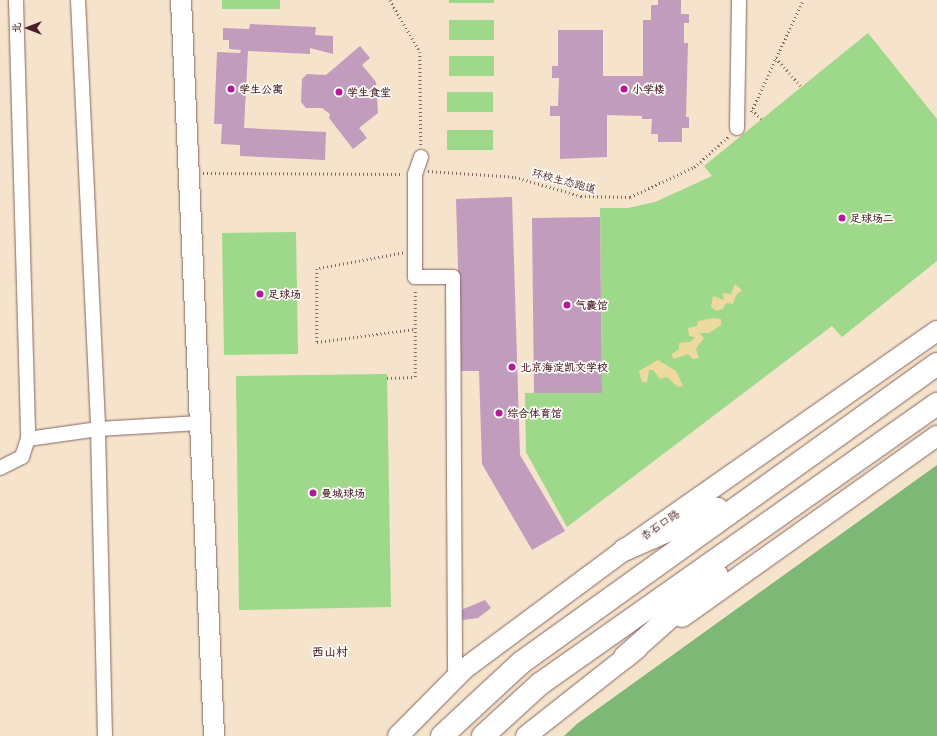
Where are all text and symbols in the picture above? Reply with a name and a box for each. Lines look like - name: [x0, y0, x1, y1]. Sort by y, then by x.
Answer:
- north arrow: [8, 8, 48, 48]
- text: 北: [9, 23, 23, 34]
- place label: 学生公寓: [239, 82, 283, 96]
- place label: 小学楼: [632, 82, 665, 96]
- marker: 学生公寓: [226, 84, 236, 94]
- marker: 小学楼: [619, 84, 629, 94]
- place label: 学生食堂: [347, 85, 391, 99]
- marker: 学生食堂: [334, 87, 344, 97]
- street label: 环校生态跑道: [530, 166, 598, 196]
- place label: 足球场二: [850, 211, 894, 225]
- marker: 足球场二: [837, 213, 847, 223]
- place label: 足球场: [268, 287, 301, 301]
- marker: 足球场: [255, 289, 265, 299]
- place label: 气囊馆: [575, 298, 608, 312]
- marker: 气囊馆: [562, 300, 572, 310]
- place label: 北京海淀凯文学校: [520, 360, 608, 374]
- marker: 北京海淀凯文学校: [507, 362, 517, 372]
- place label: 综合体育馆: [507, 406, 562, 420]
- marker: 综合体育馆: [494, 408, 504, 418]
- place label: 曼城球场: [321, 486, 365, 500]
- marker: 曼城球场: [308, 488, 318, 498]
- street label: 杏石口路: [638, 507, 682, 543]
- district label: 西山村: [312, 645, 348, 659]

